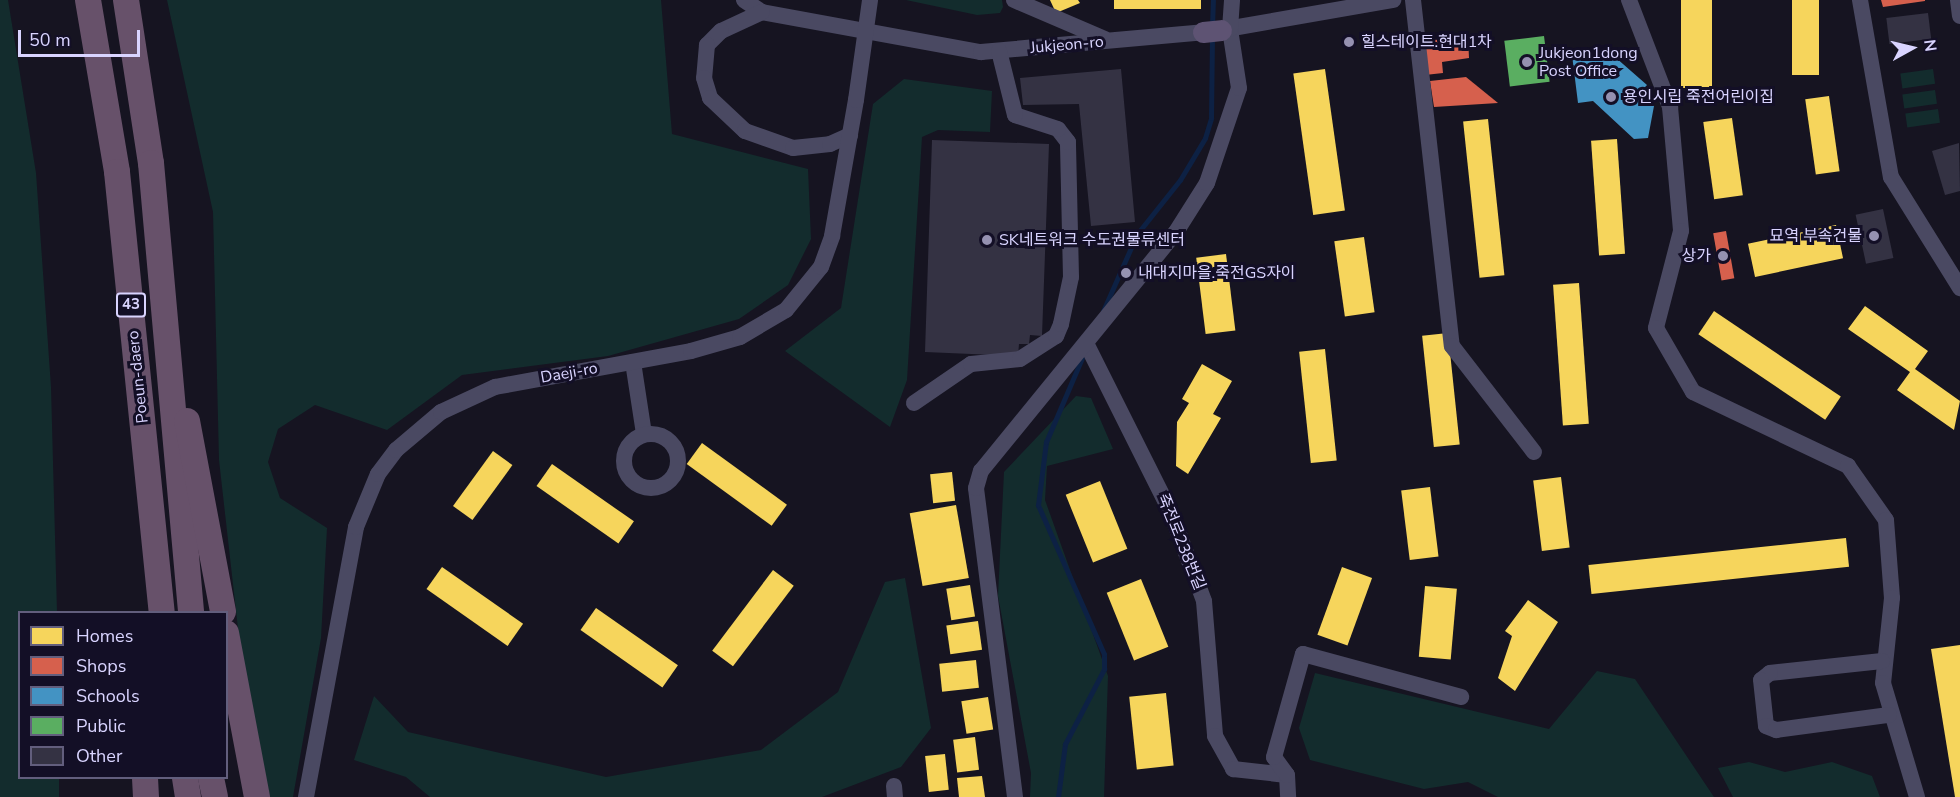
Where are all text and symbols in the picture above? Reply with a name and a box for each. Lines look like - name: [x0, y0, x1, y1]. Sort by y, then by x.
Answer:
- scale bar: [21, 18, 142, 56]
- north arrow: [1882, 18, 1942, 78]
- text: 50 m: [29, 28, 71, 52]
- street label: Jukjeon-ro: [1029, 32, 1105, 58]
- place label: 힐스테이트.현대1차: [1361, 32, 1492, 52]
- marker: 힐스테이트.현대1차: [1342, 35, 1356, 49]
- text: N: [1918, 38, 1942, 53]
- place label: Jukjeon1dong Post Office: [1539, 43, 1638, 81]
- marker: Jukjeon1dong Post Office: [1520, 55, 1534, 69]
- place label: 용인시립 죽전어린이집: [1623, 87, 1774, 107]
- marker: 용인시립 죽전어린이집: [1604, 90, 1618, 104]
- place label: 묘역 부속건물: [1770, 226, 1862, 246]
- marker: 묘역 부속건물: [1867, 229, 1881, 243]
- place label: SK네트워크 수도권물류센터: [999, 230, 1185, 250]
- marker: SK네트워크 수도권물류센터: [980, 233, 994, 247]
- place label: 상가: [1682, 246, 1711, 266]
- marker: 상가: [1716, 249, 1730, 263]
- place label: 내대지마을.죽전GS자이: [1138, 263, 1296, 283]
- marker: 내대지마을.죽전GS자이: [1119, 266, 1133, 280]
- road number: 43: [116, 293, 146, 317]
- street label: Poeun-daero: [124, 330, 152, 424]
- street label: Daeji-ro: [539, 359, 599, 387]
- street label: 죽전로238번길: [1153, 491, 1209, 593]
- legend: [18, 611, 228, 779]
- text: Homes: [76, 624, 133, 648]
- text: Shops: [76, 654, 126, 678]
- text: Schools: [76, 684, 140, 708]
- text: Public: [76, 714, 126, 738]
- text: Other: [76, 744, 122, 768]

